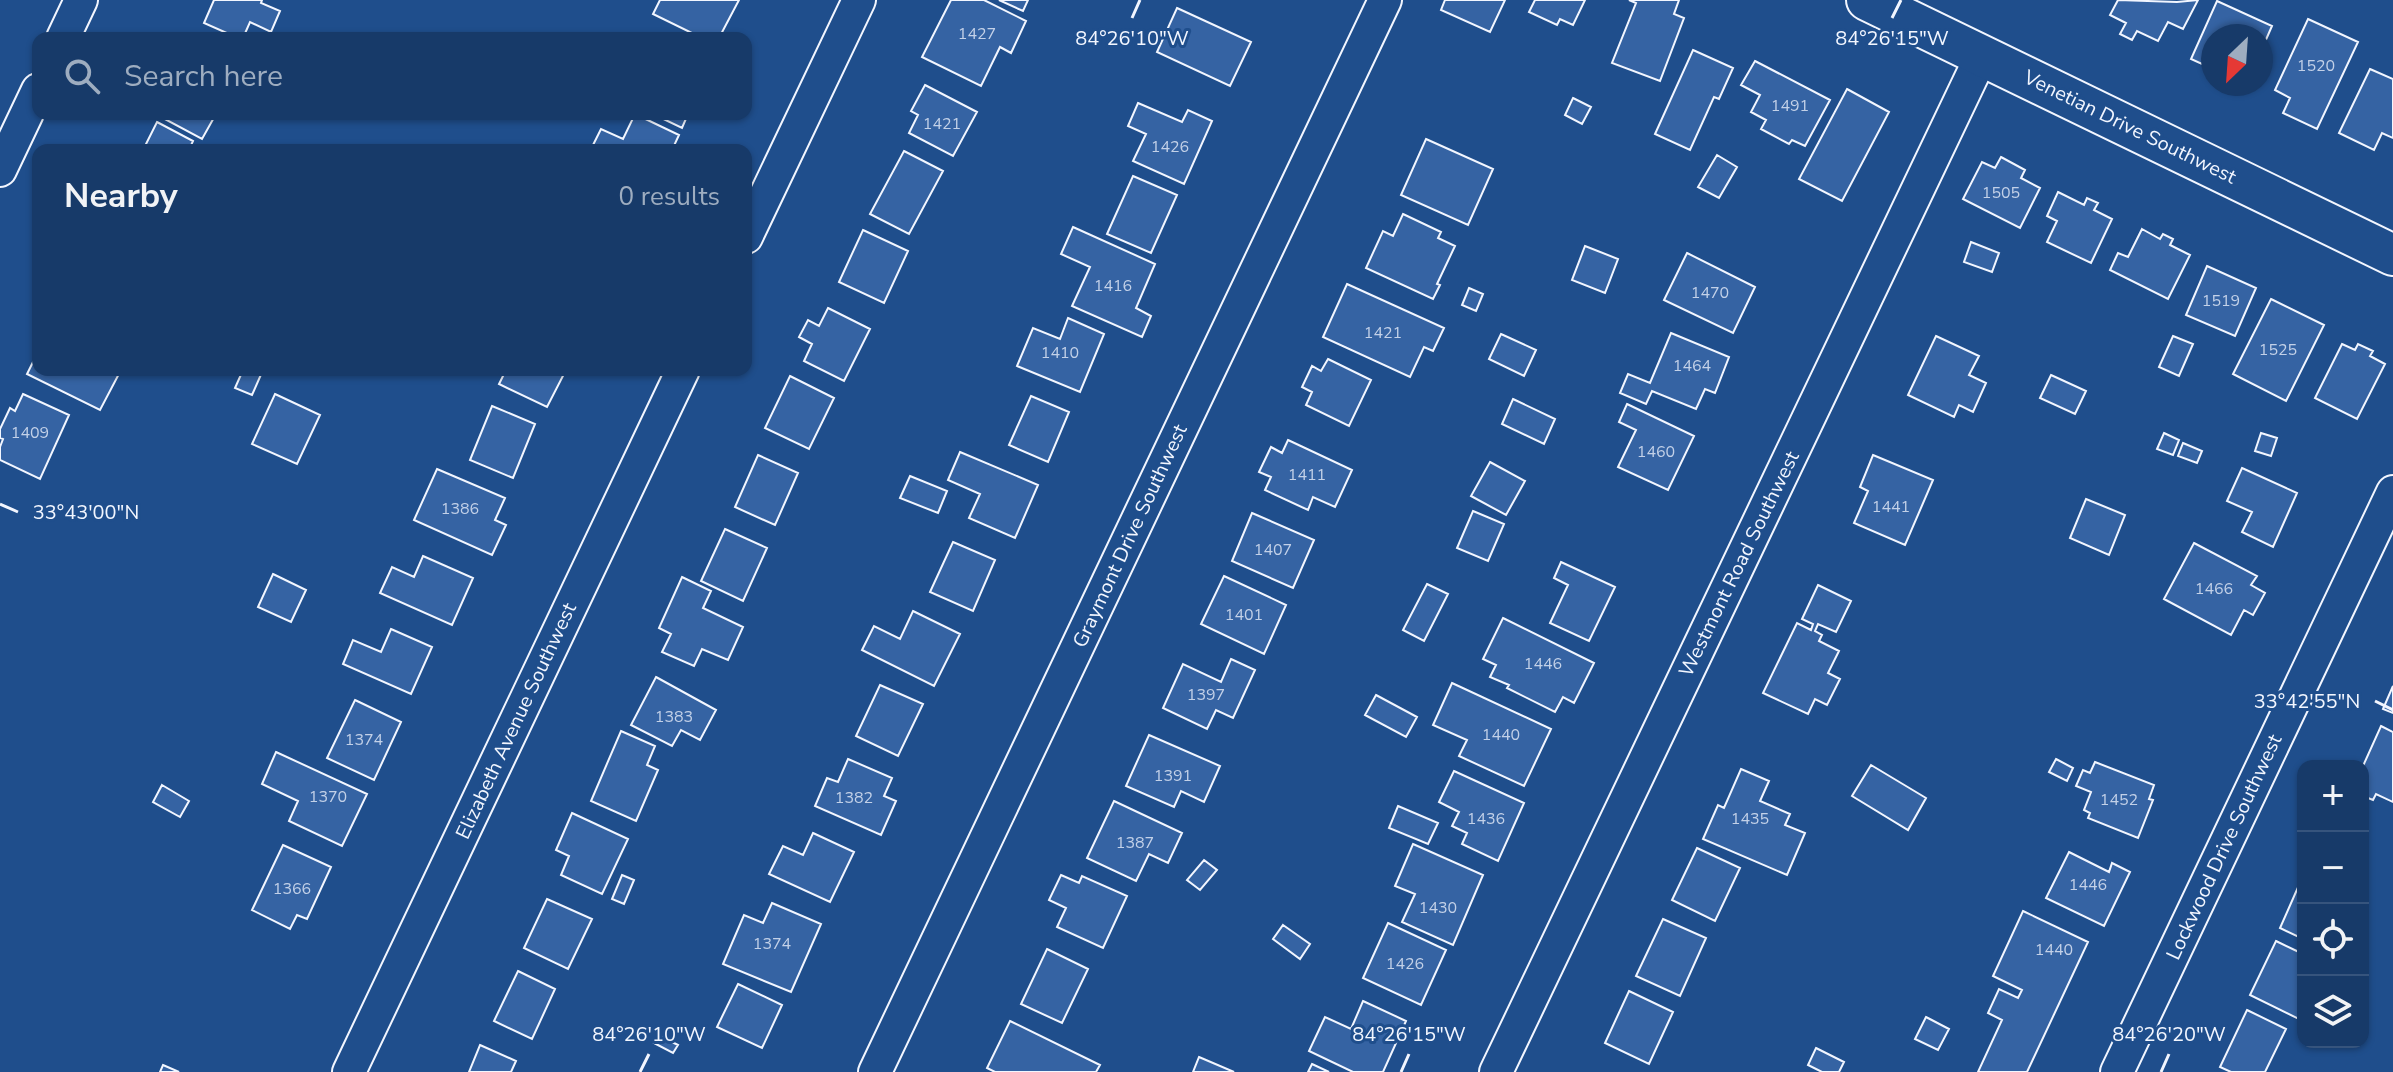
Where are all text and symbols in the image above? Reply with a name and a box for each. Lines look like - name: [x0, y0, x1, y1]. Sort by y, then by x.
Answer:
- house number: 1427: [958, 23, 996, 45]
- north arrow: [2201, 24, 2273, 96]
- text: 84°26'10"W: [1075, 25, 1189, 52]
- text: 84°26'15"W: [1835, 25, 1949, 52]
- search box: [32, 32, 752, 120]
- icon: search: [60, 54, 104, 98]
- house number: 1520: [2297, 55, 2335, 77]
- text: Search here: [124, 56, 283, 97]
- street label: Venetian Drive Southwest: [2018, 63, 2242, 191]
- house number: 1491: [1771, 95, 1809, 117]
- house number: 1421: [923, 113, 961, 135]
- house number: 1426: [1151, 136, 1189, 158]
- text: Nearby: [64, 173, 178, 219]
- text: 0 results: [619, 179, 720, 214]
- house number: 1505: [1982, 182, 2020, 204]
- house number: 1416: [1094, 275, 1132, 297]
- house number: 1470: [1691, 282, 1729, 304]
- house number: 1519: [2202, 290, 2240, 312]
- house number: 1421: [1364, 322, 1402, 344]
- house number: 1525: [2259, 339, 2297, 361]
- house number: 1410: [1041, 342, 1079, 364]
- house number: 1464: [1673, 355, 1712, 377]
- street label: Graymont Drive Southwest: [1066, 419, 1194, 652]
- house number: 1409: [11, 422, 49, 444]
- house number: 1460: [1637, 441, 1675, 463]
- street label: Westmont Road Southwest: [1672, 446, 1806, 681]
- house number: 1411: [1288, 464, 1326, 486]
- house number: 1441: [1872, 496, 1910, 518]
- house number: 1386: [441, 498, 479, 520]
- text: 33°43'00"N: [33, 499, 139, 526]
- house number: 1407: [1254, 539, 1292, 561]
- house number: 1466: [2195, 578, 2233, 600]
- street label: Elizabeth Avenue Southwest: [449, 598, 583, 843]
- house number: 1401: [1225, 604, 1263, 626]
- house number: 1446: [1524, 653, 1562, 675]
- house number: 1397: [1187, 684, 1225, 706]
- text: 33°42'55"N: [2254, 688, 2360, 715]
- house number: 1383: [655, 706, 693, 728]
- house number: 1440: [1482, 724, 1520, 746]
- house number: 1374: [345, 729, 384, 751]
- street label: Lockwood Drive Southwest: [2160, 729, 2289, 964]
- map controls: [2297, 760, 2369, 1048]
- button: +: [2297, 760, 2369, 832]
- house number: 1391: [1154, 765, 1192, 787]
- house number: 1370: [309, 786, 347, 808]
- house number: 1382: [835, 787, 873, 809]
- house number: 1452: [2100, 789, 2138, 811]
- house number: 1436: [1467, 808, 1505, 830]
- house number: 1435: [1731, 808, 1769, 830]
- house number: 1387: [1116, 832, 1154, 854]
- button: −: [2297, 832, 2369, 904]
- house number: 1446: [2069, 874, 2107, 896]
- house number: 1366: [273, 878, 311, 900]
- house number: 1430: [1419, 897, 1457, 919]
- button: locate: [2297, 904, 2369, 976]
- house number: 1374: [753, 933, 792, 955]
- house number: 1440: [2035, 939, 2073, 961]
- house number: 1426: [1386, 953, 1424, 975]
- button: layers: [2297, 976, 2369, 1048]
- text: 84°26'10"W: [592, 1021, 706, 1048]
- text: 84°26'15"W: [1352, 1021, 1466, 1048]
- text: 84°26'20"W: [2112, 1021, 2226, 1048]

